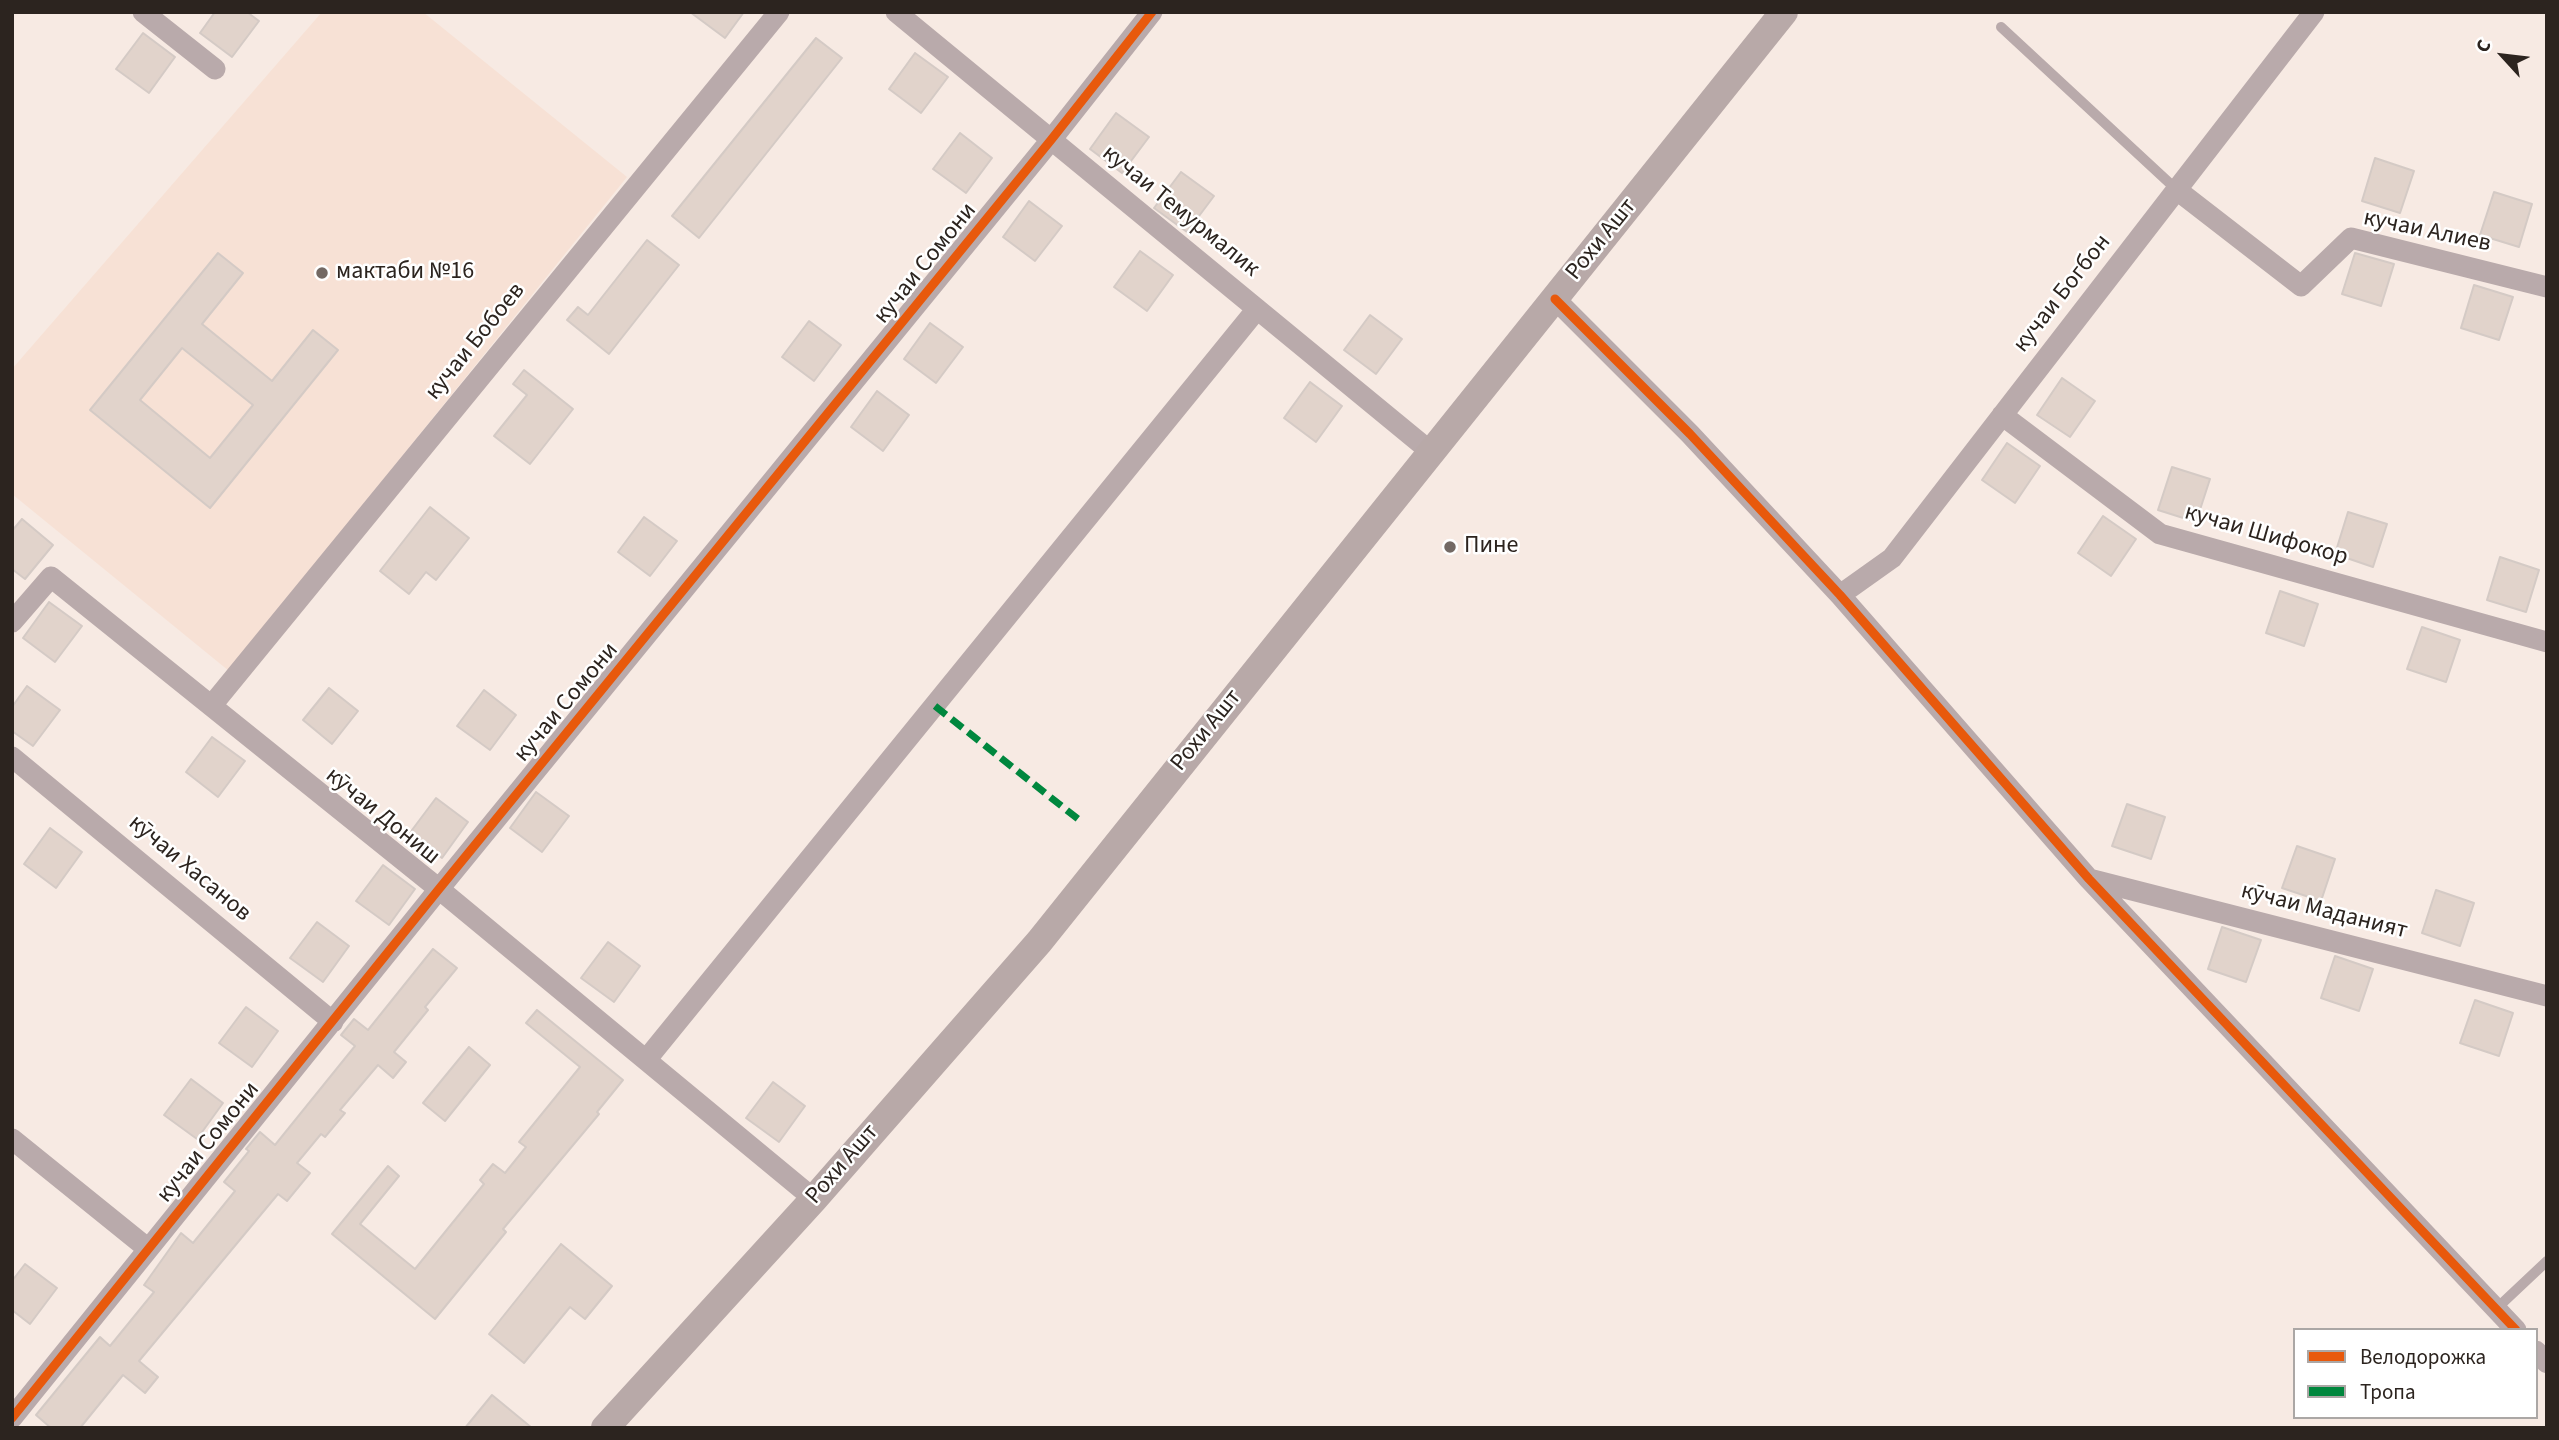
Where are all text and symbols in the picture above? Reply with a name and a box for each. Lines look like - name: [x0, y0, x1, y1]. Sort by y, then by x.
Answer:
- north arrow: [2468, 21, 2538, 91]
- text: С: [2469, 35, 2498, 57]
- street label: кучаи Темурмалик: [1096, 140, 1264, 284]
- street label: Рохи Ашт: [1560, 193, 1644, 287]
- street label: кучаи Сомони: [868, 198, 984, 330]
- street label: кучаи Алиев: [2361, 204, 2493, 260]
- street label: кучаи Богбон: [2008, 229, 2118, 359]
- place label: мактаби №16: [336, 259, 474, 287]
- marker: мактаби №16: [314, 265, 330, 281]
- street label: кучаи Бобоев: [420, 278, 532, 406]
- street label: кучаи Шифокор: [2181, 499, 2351, 573]
- place label: Пине: [1464, 533, 1518, 561]
- marker: Пине: [1442, 539, 1458, 555]
- street label: кучаи Сомони: [509, 637, 625, 769]
- street label: Рохи Ашт: [1165, 684, 1249, 778]
- street label: кӯчаи Дониш: [319, 762, 445, 872]
- street label: кӯчаи Хасанов: [122, 809, 256, 929]
- street label: кӯчаи Маданият: [2238, 877, 2410, 947]
- street label: кучаи Сомони: [151, 1077, 267, 1209]
- street label: Рохи Ашт: [800, 1119, 886, 1211]
- legend: [2293, 1328, 2538, 1419]
- text: Велодорожка: [2360, 1342, 2486, 1372]
- text: Тропа: [2360, 1377, 2416, 1407]

